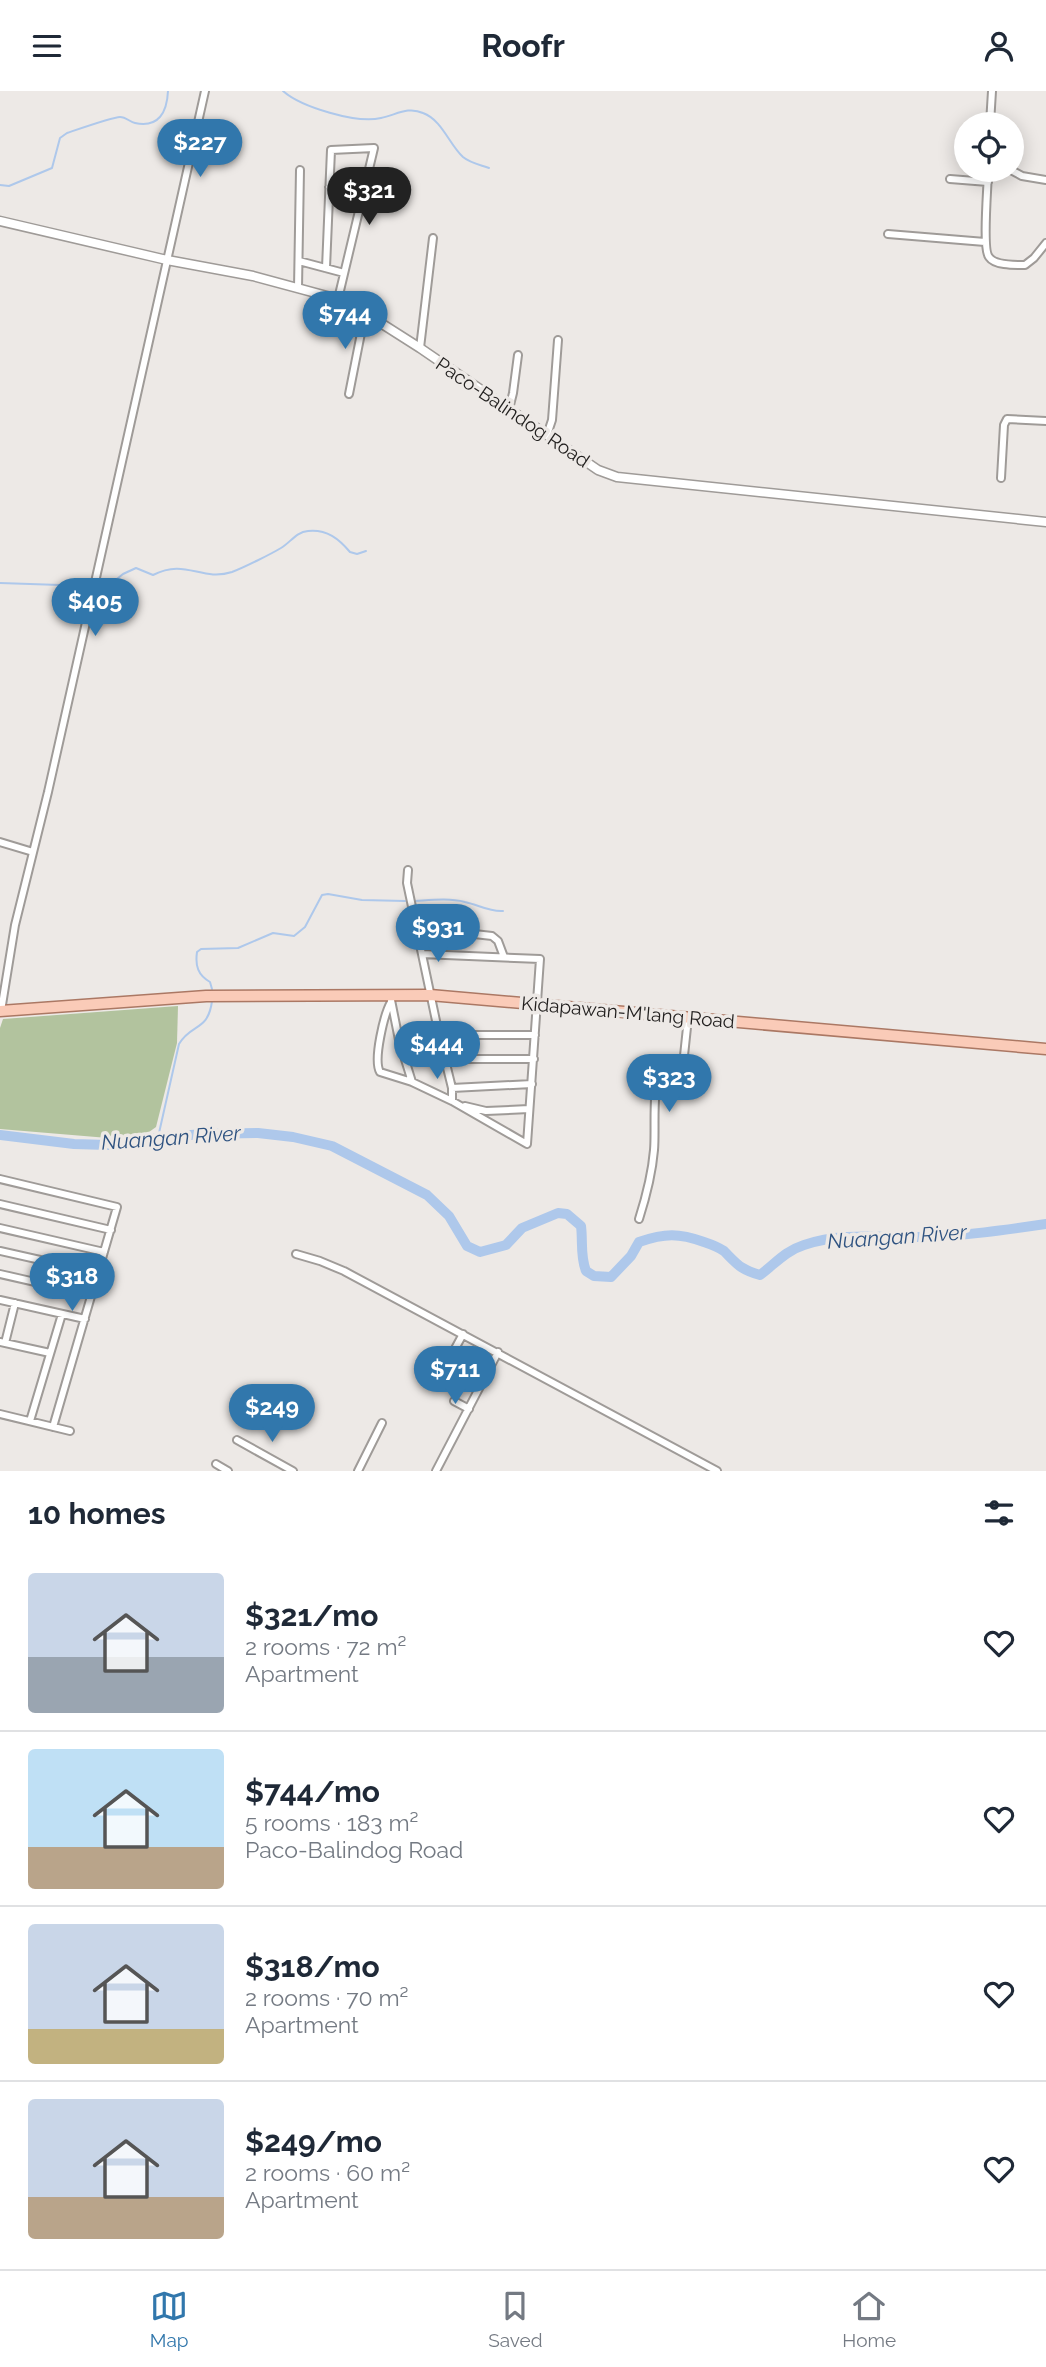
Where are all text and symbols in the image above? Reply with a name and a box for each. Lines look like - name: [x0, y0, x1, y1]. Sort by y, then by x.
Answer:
- icon: menu: [28, 27, 66, 65]
- text: Roofr: [481, 27, 565, 64]
- icon: person: [980, 27, 1018, 65]
- map controls: [954, 112, 1024, 182]
- button: locate: [954, 112, 1024, 182]
- pin: $227: [159, 119, 241, 179]
- text: $227: [173, 128, 227, 155]
- pin: $321: [328, 167, 410, 227]
- text: $321: [343, 176, 395, 203]
- pin: $744: [304, 292, 386, 351]
- text: $744: [319, 300, 371, 327]
- street label: Paco-Balindog Road: [432, 352, 594, 472]
- pin: $405: [54, 579, 136, 638]
- text: $405: [68, 587, 122, 614]
- pin: $931: [397, 905, 479, 964]
- text: $931: [412, 913, 464, 940]
- street label: Kidapawan-M'lang Road: [520, 992, 736, 1032]
- pin: $444: [396, 1021, 478, 1081]
- text: $444: [410, 1030, 464, 1057]
- pin: $323: [628, 1055, 710, 1114]
- text: $323: [642, 1063, 696, 1090]
- water label: Nuangan River: [100, 1120, 242, 1155]
- water label: Nuangan River: [826, 1219, 968, 1254]
- pin: $318: [31, 1253, 113, 1313]
- text: $318: [46, 1262, 98, 1289]
- pin: $711: [414, 1347, 496, 1406]
- text: $711: [430, 1355, 480, 1382]
- pin: $249: [231, 1385, 313, 1444]
- text: $249: [245, 1393, 299, 1420]
- icon: filters: [980, 1494, 1018, 1532]
- text: 10 homes: [28, 1496, 165, 1531]
- text: $321/mo: [245, 1598, 378, 1633]
- icon: home: [84, 1601, 168, 1685]
- icon: heart: [980, 1624, 1018, 1662]
- text: 2 rooms · 72 m²: [245, 1633, 406, 1660]
- text: Apartment: [245, 1660, 359, 1687]
- text: $744/mo: [245, 1774, 380, 1809]
- icon: home: [84, 1777, 168, 1861]
- icon: heart: [980, 1800, 1018, 1838]
- text: 5 rooms · 183 m²: [245, 1809, 419, 1836]
- text: Paco-Balindog Road: [245, 1836, 463, 1863]
- text: $318/mo: [245, 1949, 380, 1984]
- icon: home: [84, 1952, 168, 2036]
- icon: heart: [980, 1975, 1018, 2013]
- text: 2 rooms · 70 m²: [245, 1984, 408, 2011]
- text: Apartment: [245, 2011, 359, 2038]
- text: $249/mo: [245, 2124, 382, 2159]
- icon: home: [84, 2127, 168, 2211]
- icon: heart: [980, 2150, 1018, 2188]
- text: 2 rooms · 60 m²: [245, 2159, 410, 2186]
- text: Apartment: [245, 2186, 359, 2213]
- tab: Map: [150, 2287, 189, 2351]
- tab: Saved: [488, 2287, 543, 2351]
- tab: Home: [842, 2287, 896, 2351]

